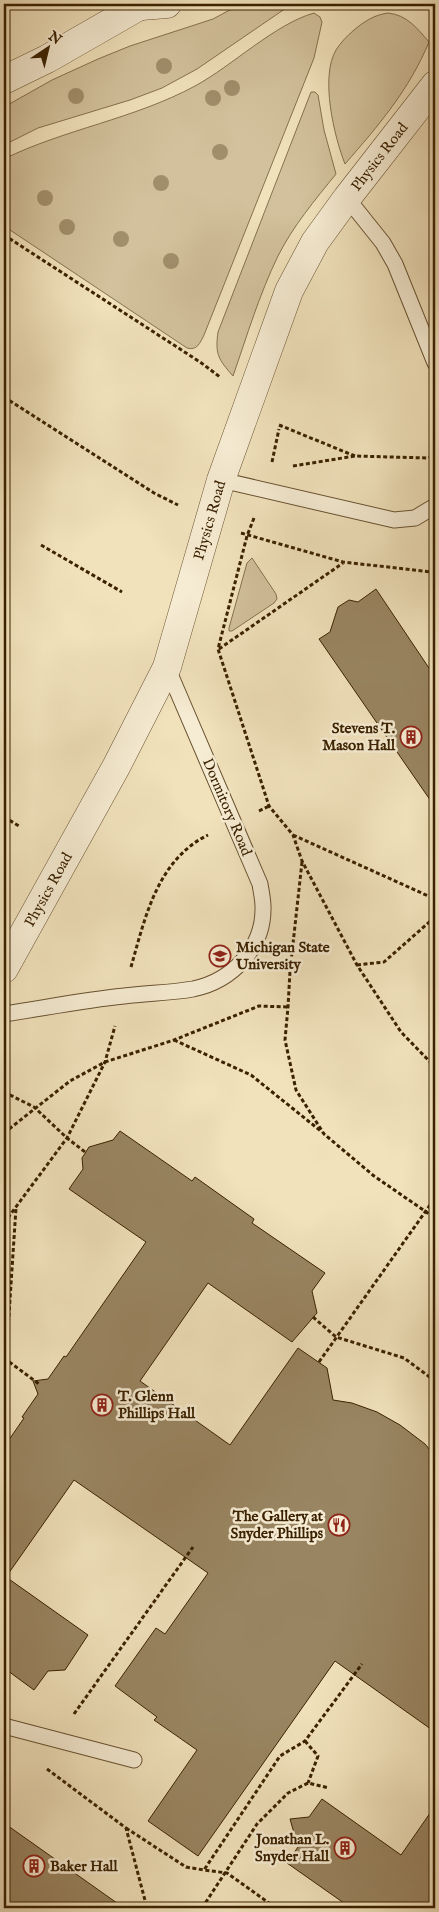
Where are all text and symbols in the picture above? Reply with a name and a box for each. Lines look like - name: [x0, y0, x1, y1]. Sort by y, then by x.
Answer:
- north arrow: [22, 22, 72, 72]
- text: N: [44, 27, 65, 49]
- street label: Physics Road: [346, 118, 413, 195]
- street label: Physics Road: [189, 477, 230, 562]
- place label: Stevens T. Mason Hall: [322, 719, 396, 755]
- building icon: Stevens T. Mason Hall: [399, 725, 423, 749]
- street label: Dormitory Road: [198, 755, 257, 860]
- street label: Physics Road: [20, 848, 77, 930]
- place label: Michigan State University: [235, 938, 330, 974]
- school or university icon: Michigan State University: [208, 944, 232, 968]
- place label: T. Glenn Phillips Hall: [117, 1387, 196, 1423]
- building icon: T. Glenn Phillips Hall: [90, 1393, 114, 1417]
- place label: The Gallery at Snyder Phillips: [230, 1507, 324, 1543]
- restaurant icon: The Gallery at Snyder Phillips: [327, 1513, 351, 1537]
- place label: Jonathan L. Snyder Hall: [254, 1830, 330, 1866]
- building icon: Jonathan L. Snyder Hall: [333, 1836, 357, 1860]
- building icon: Baker Hall: [22, 1854, 46, 1878]
- place label: Baker Hall: [50, 1857, 118, 1876]

